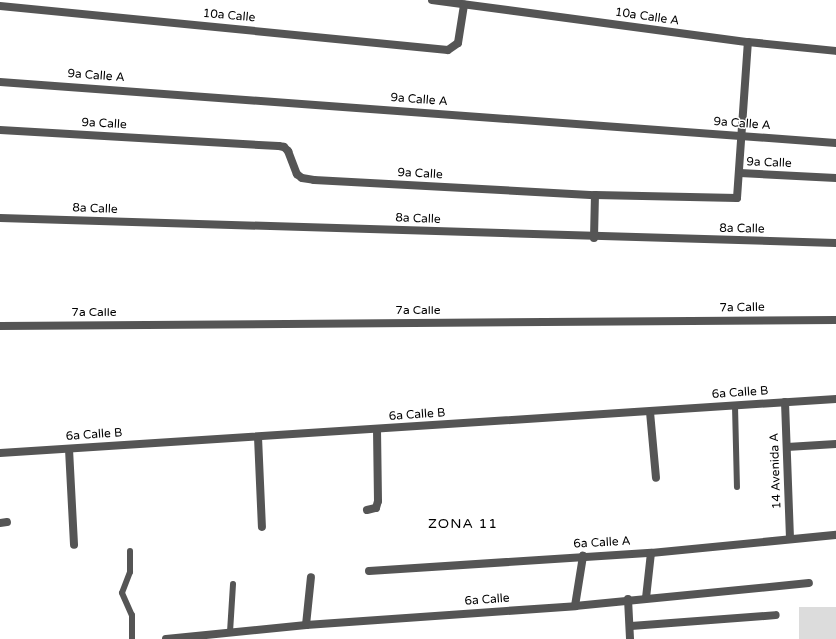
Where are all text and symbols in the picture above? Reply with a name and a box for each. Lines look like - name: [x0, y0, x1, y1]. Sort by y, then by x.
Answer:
- street label: 10a Calle A: [614, 5, 680, 29]
- street label: 10a Calle: [202, 7, 256, 25]
- street label: 9a Calle A: [67, 67, 125, 85]
- street label: 9a Calle A: [390, 91, 448, 109]
- street label: 9a Calle A: [713, 115, 771, 133]
- street label: 9a Calle: [81, 116, 127, 132]
- street label: 9a Calle: [746, 155, 792, 171]
- street label: 9a Calle: [397, 166, 443, 182]
- street label: 8a Calle: [72, 201, 118, 217]
- street label: 8a Calle: [395, 211, 441, 227]
- street label: 8a Calle: [719, 221, 765, 237]
- street label: 7a Calle: [719, 300, 765, 316]
- street label: 7a Calle: [395, 304, 441, 318]
- street label: 7a Calle: [71, 306, 117, 320]
- street label: 6a Calle B: [711, 384, 769, 402]
- street label: 6a Calle B: [388, 406, 446, 424]
- street label: 6a Calle B: [65, 426, 123, 444]
- street label: 14 Avenida A: [767, 433, 785, 509]
- district label: ZONA 11: [428, 516, 498, 532]
- street label: 6a Calle A: [573, 534, 631, 552]
- street label: 6a Calle: [464, 591, 510, 609]

